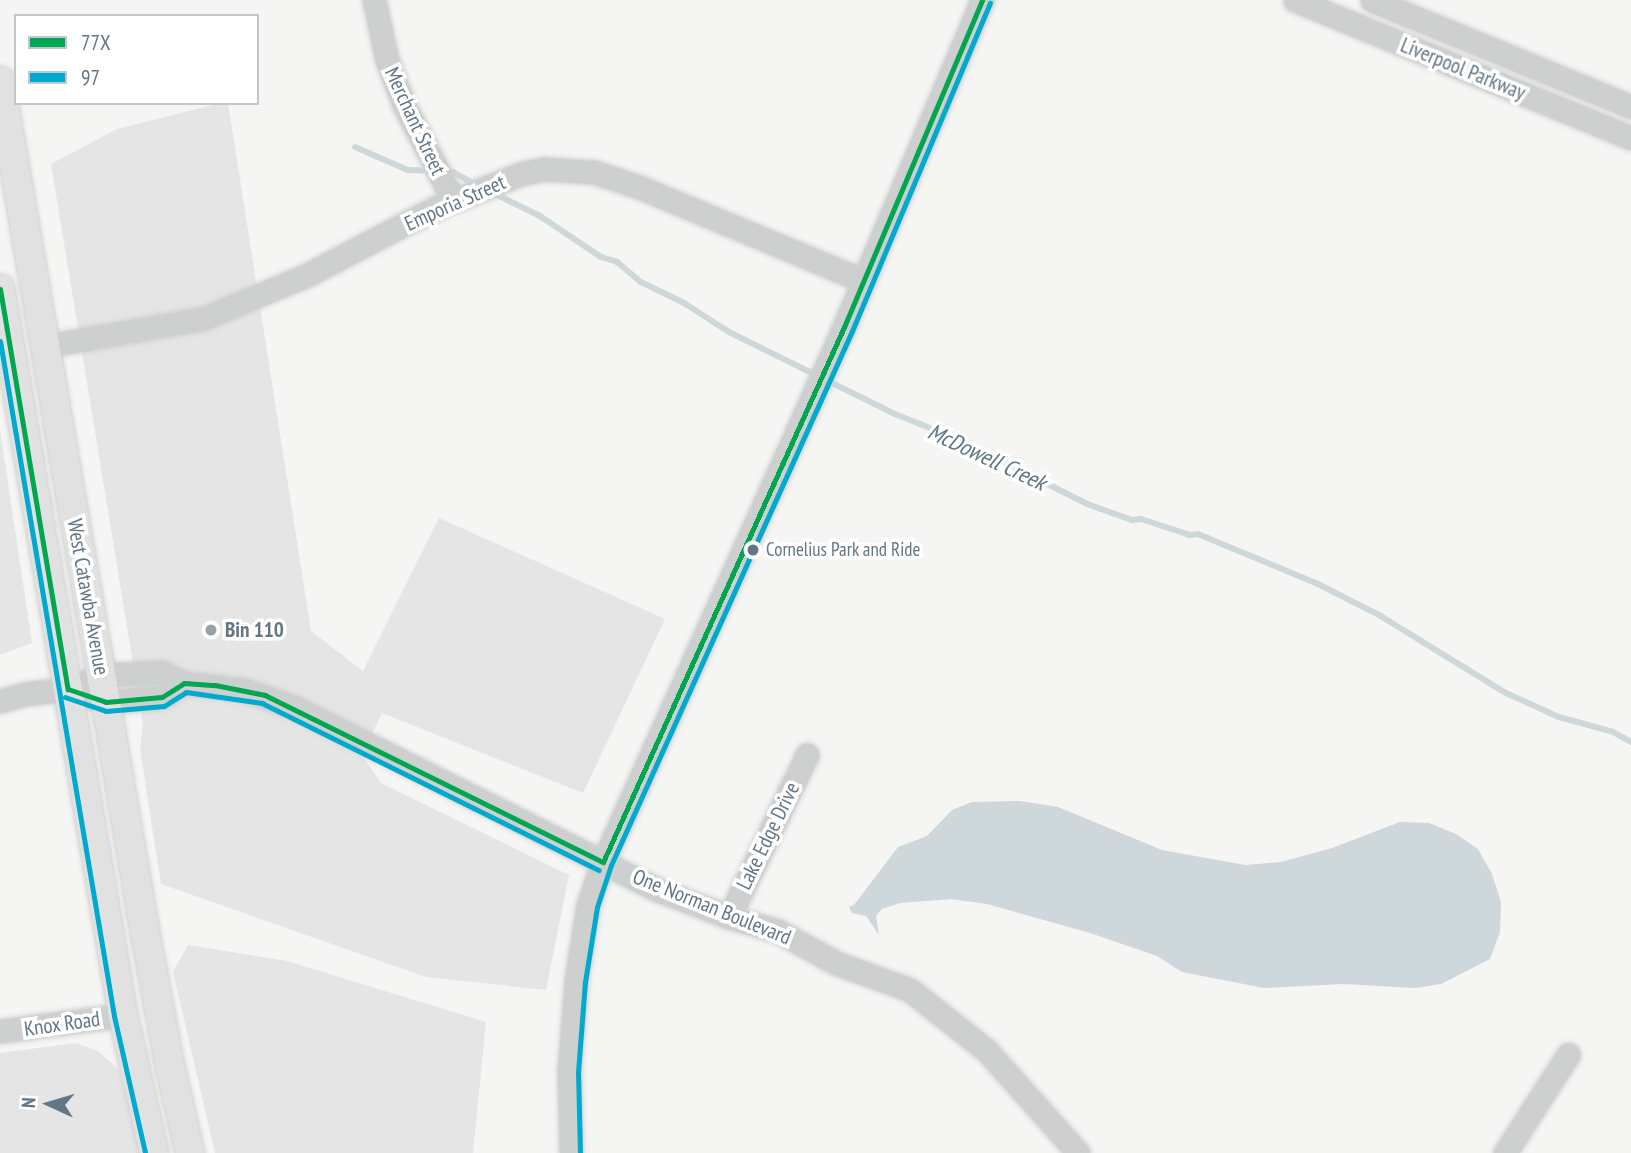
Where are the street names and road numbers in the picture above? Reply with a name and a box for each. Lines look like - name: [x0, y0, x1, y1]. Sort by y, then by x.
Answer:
- street label: Liverpool Parkway: [1397, 33, 1529, 105]
- street label: Merchant Street: [379, 63, 451, 179]
- street label: Emporia Street: [401, 170, 509, 236]
- street label: West Catawba Avenue: [62, 517, 114, 677]
- street label: Lake Edge Drive: [731, 778, 805, 894]
- street label: One Norman Boulevard: [629, 864, 795, 950]
- street label: Knox Road: [22, 1006, 102, 1042]

